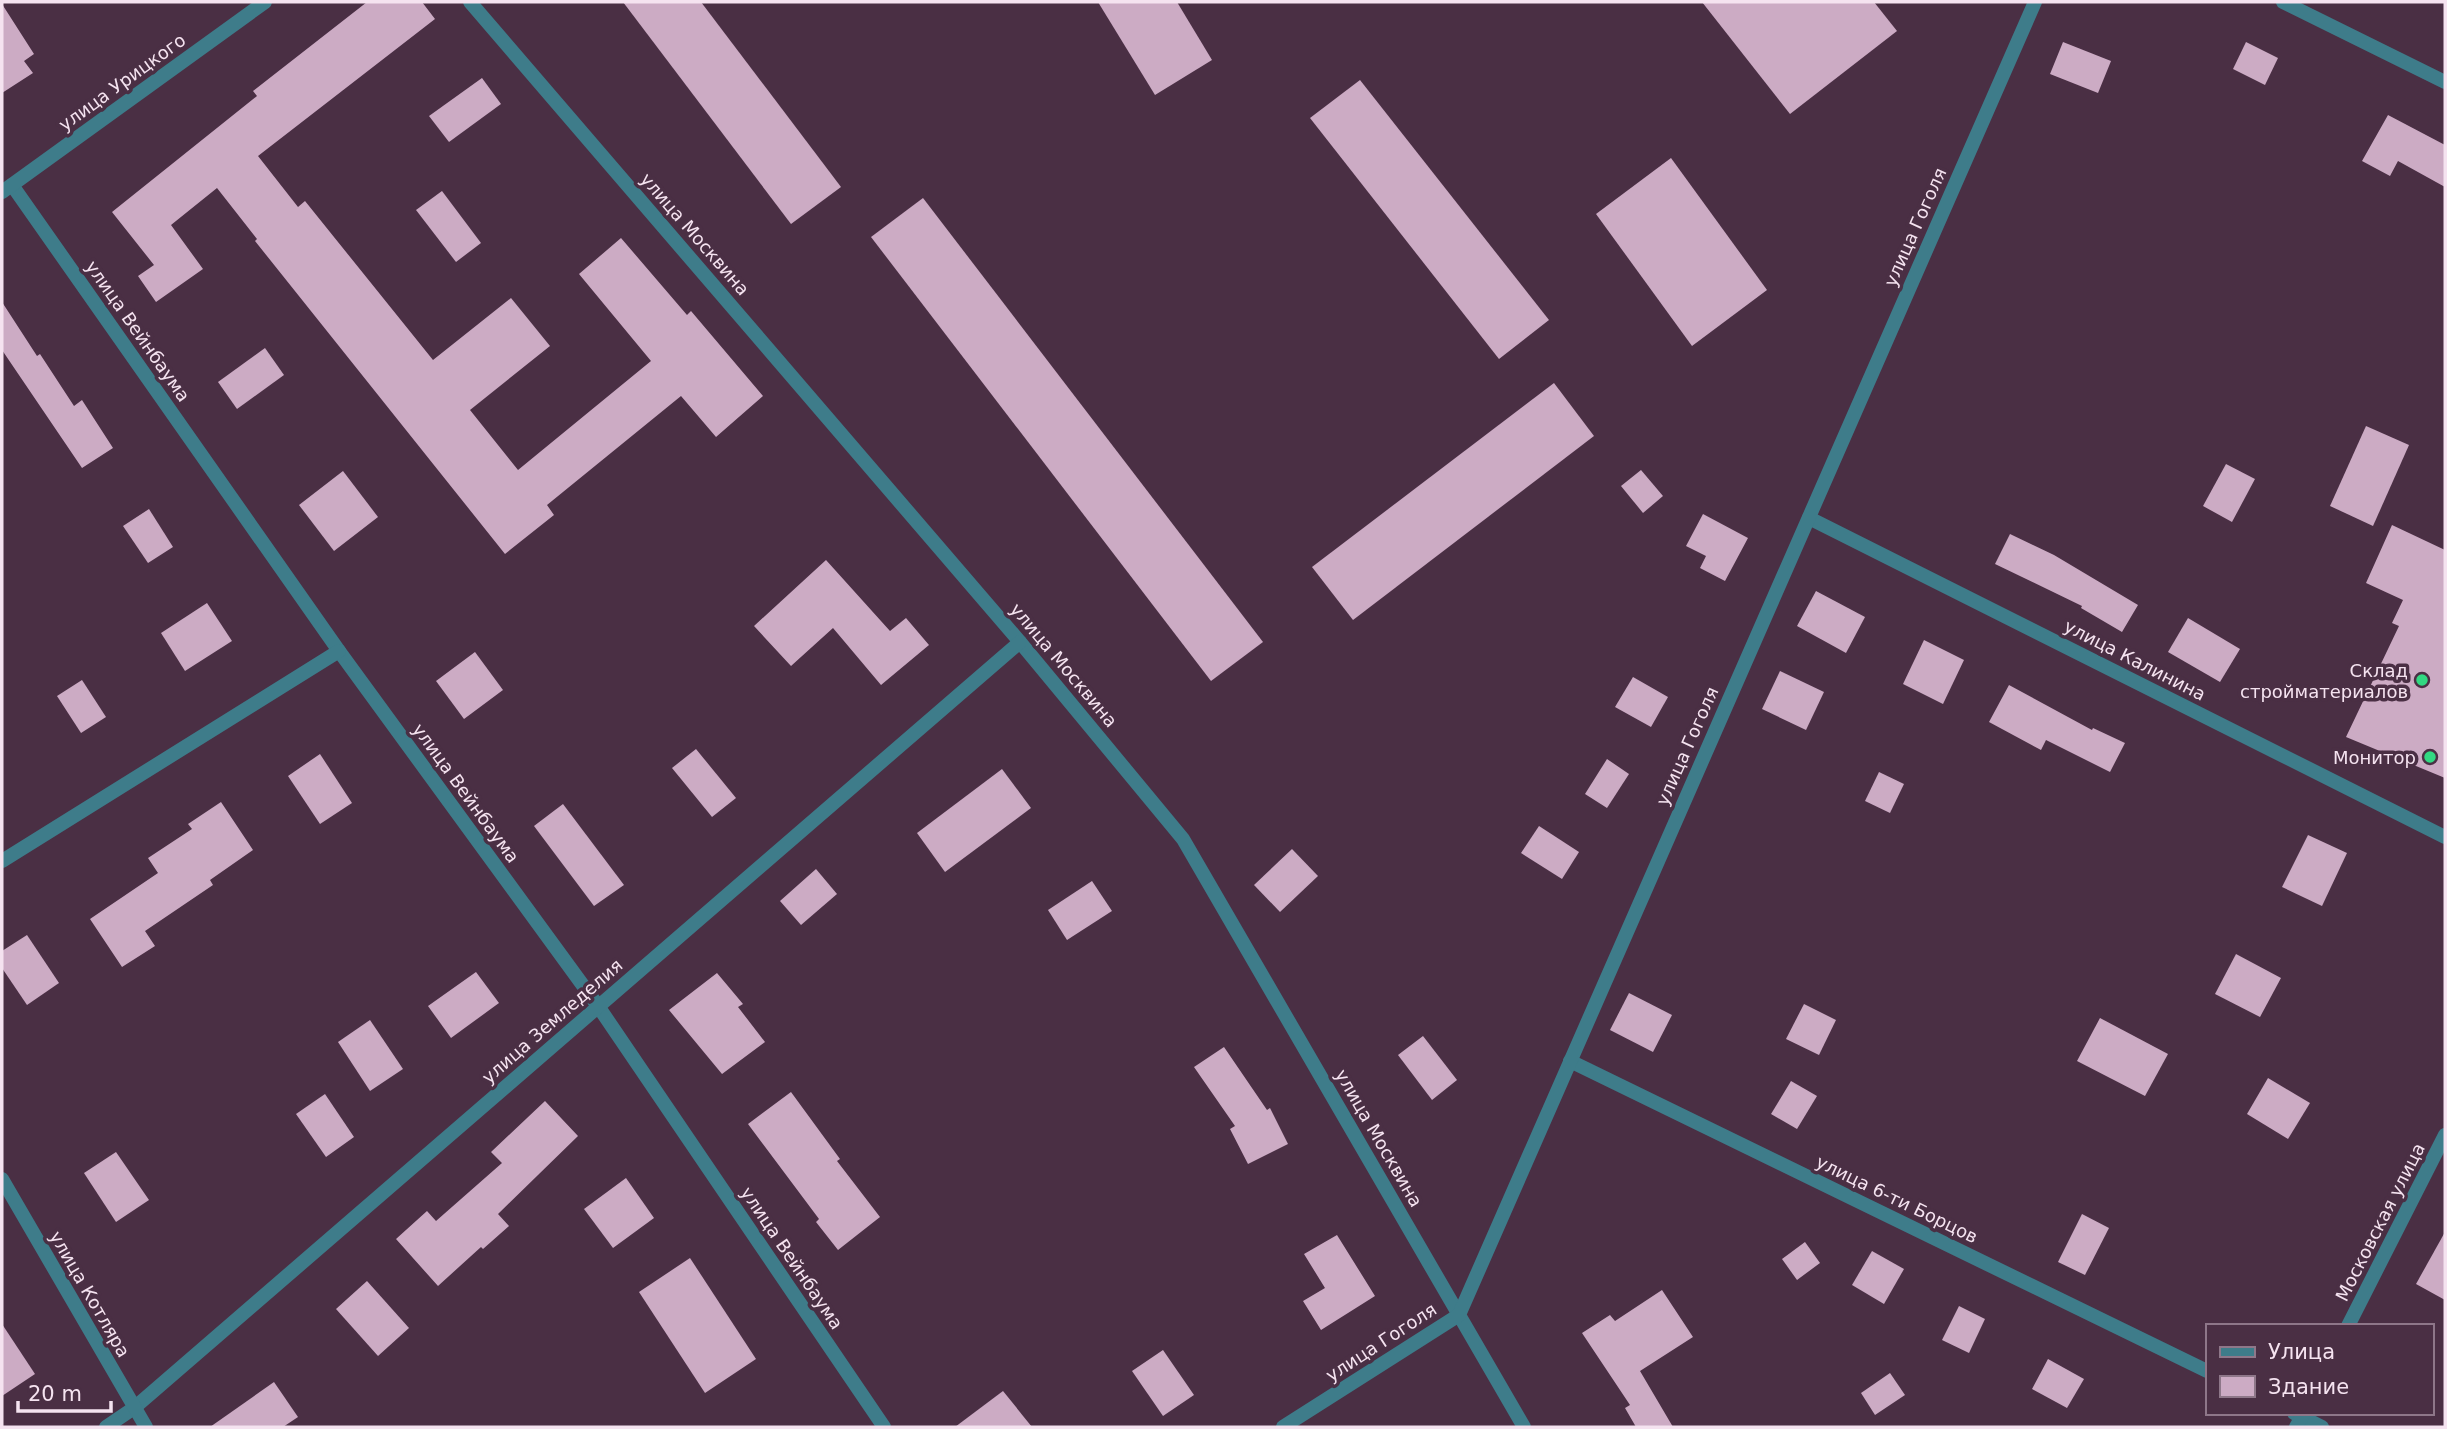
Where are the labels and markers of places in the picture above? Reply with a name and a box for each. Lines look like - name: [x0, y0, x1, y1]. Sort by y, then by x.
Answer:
- place label: Склад стройматериалов: [2240, 660, 2408, 702]
- marker: Склад стройматериалов: [2414, 672, 2430, 688]
- place label: Монитор: [2333, 747, 2416, 768]
- marker: Монитор: [2422, 749, 2438, 765]

